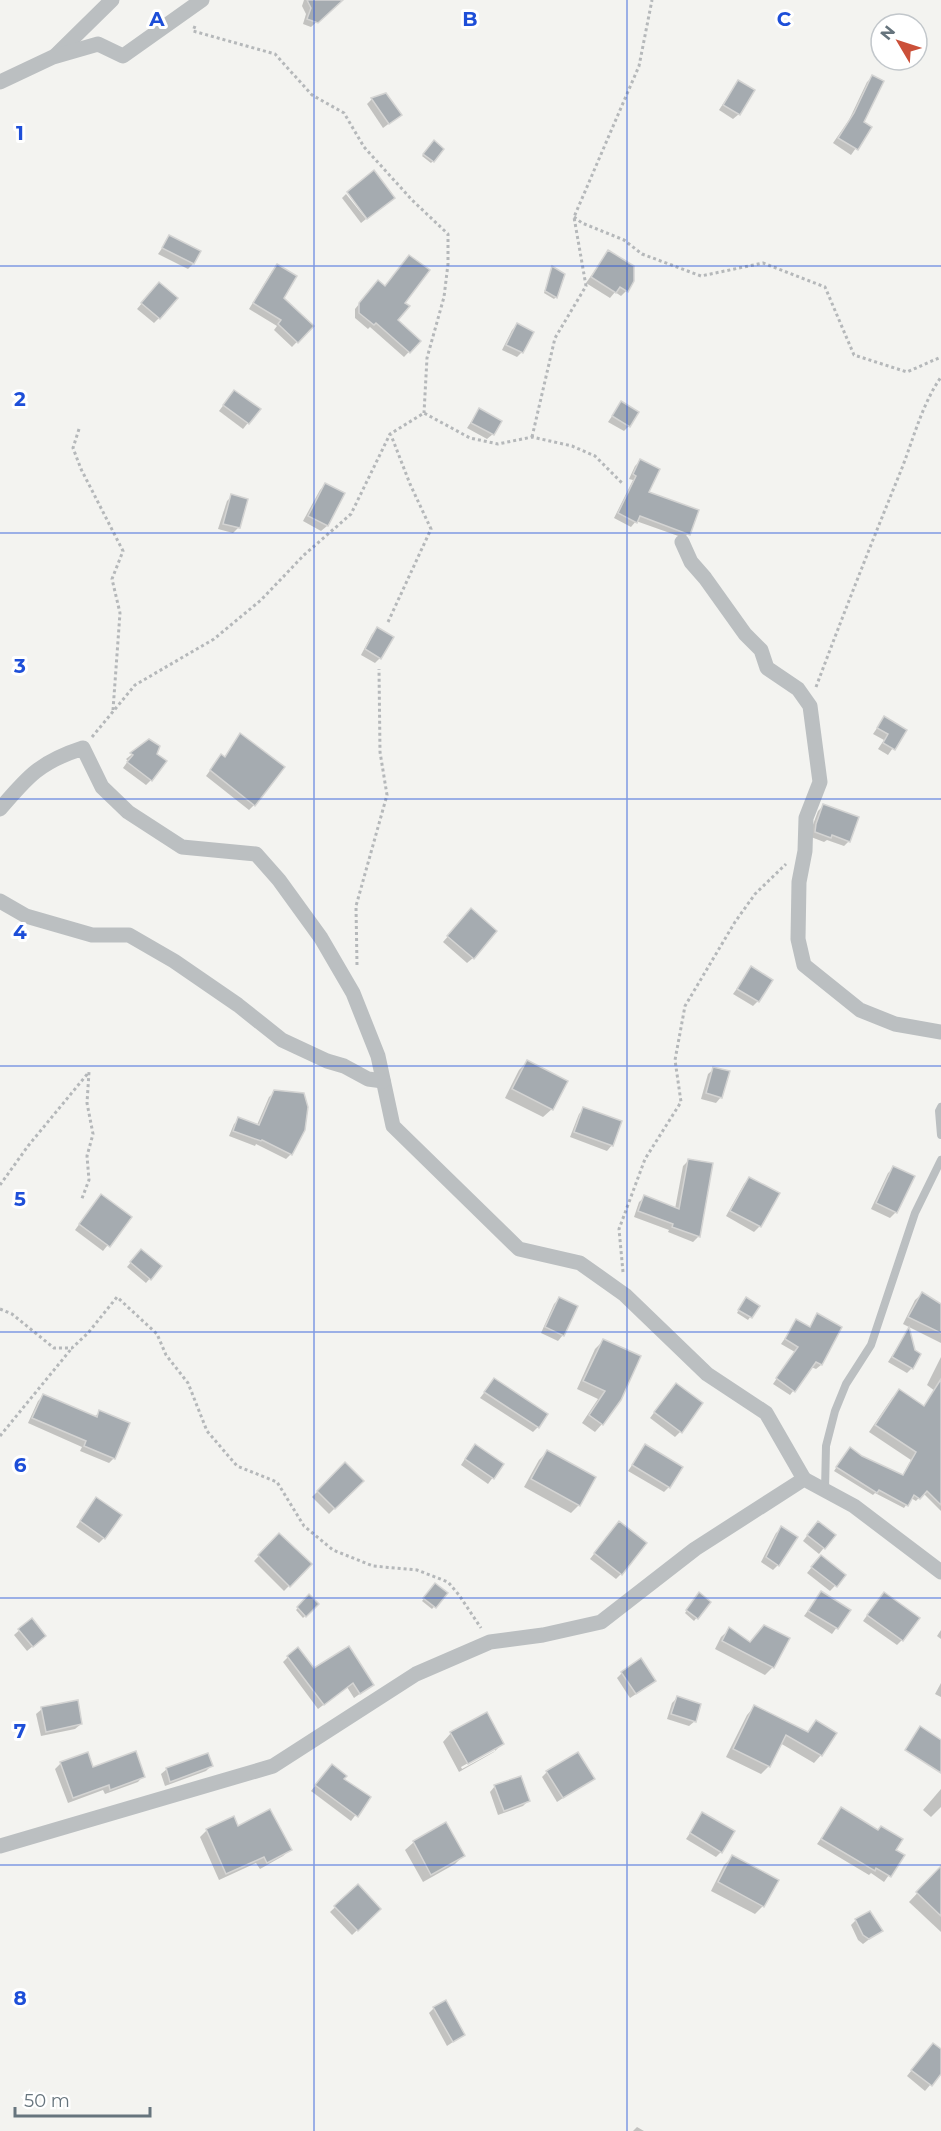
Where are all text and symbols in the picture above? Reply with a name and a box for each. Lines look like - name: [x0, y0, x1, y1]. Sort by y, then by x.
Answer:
- text: A: [148, 7, 165, 31]
- text: B: [462, 7, 478, 31]
- text: C: [777, 7, 792, 31]
- north arrow: [869, 12, 929, 72]
- text: N: [876, 22, 899, 44]
- text: 1: [16, 121, 24, 145]
- text: 2: [14, 387, 26, 411]
- text: 3: [13, 654, 26, 678]
- text: 4: [13, 920, 27, 944]
- text: 5: [14, 1187, 26, 1211]
- text: 6: [14, 1453, 27, 1477]
- text: 7: [14, 1719, 26, 1743]
- text: 8: [13, 1986, 27, 2010]
- scale bar: [15, 2080, 150, 2118]
- text: 50 m: [24, 2090, 70, 2112]

